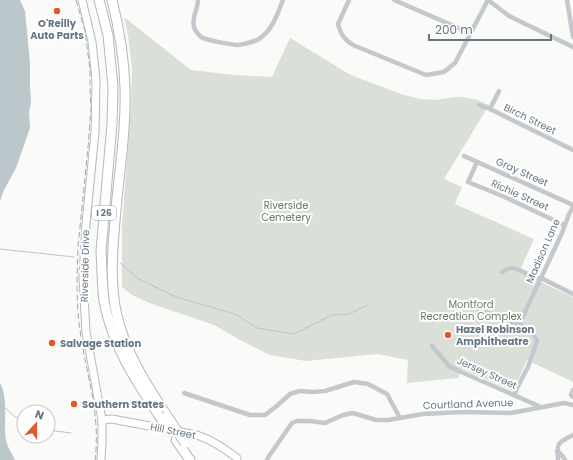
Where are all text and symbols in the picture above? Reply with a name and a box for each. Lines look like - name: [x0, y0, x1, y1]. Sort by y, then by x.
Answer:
- marker: O'Reilly Auto Parts: [52, 6, 62, 16]
- place label: O'Reilly Auto Parts: [30, 16, 84, 43]
- scale bar: [429, 16, 551, 42]
- text: 200 m: [435, 21, 473, 38]
- street label: Birch Street: [501, 100, 559, 138]
- street label: Gray Street: [493, 154, 551, 190]
- street label: Richie Street: [489, 176, 552, 215]
- park label: Riverside Cemetery: [261, 198, 311, 225]
- road number: I 26: [92, 206, 116, 220]
- street label: Madison Lane: [522, 216, 564, 286]
- street label: Riverside Drive: [77, 230, 93, 302]
- park label: Montford Recreation Complex: [420, 297, 522, 324]
- place label: Hazel Robinson Amphitheatre: [456, 322, 535, 349]
- marker: Hazel Robinson Amphitheatre: [443, 330, 453, 340]
- place label: Salvage Station: [60, 336, 141, 351]
- marker: Salvage Station: [47, 338, 57, 348]
- street label: Jersey Street: [455, 353, 520, 393]
- street label: Courtland Avenue: [423, 395, 513, 413]
- place label: Southern States: [82, 397, 165, 412]
- marker: Southern States: [69, 399, 79, 409]
- north arrow: [16, 404, 56, 444]
- text: N: [33, 406, 46, 424]
- street label: Hill Street: [149, 419, 197, 443]

